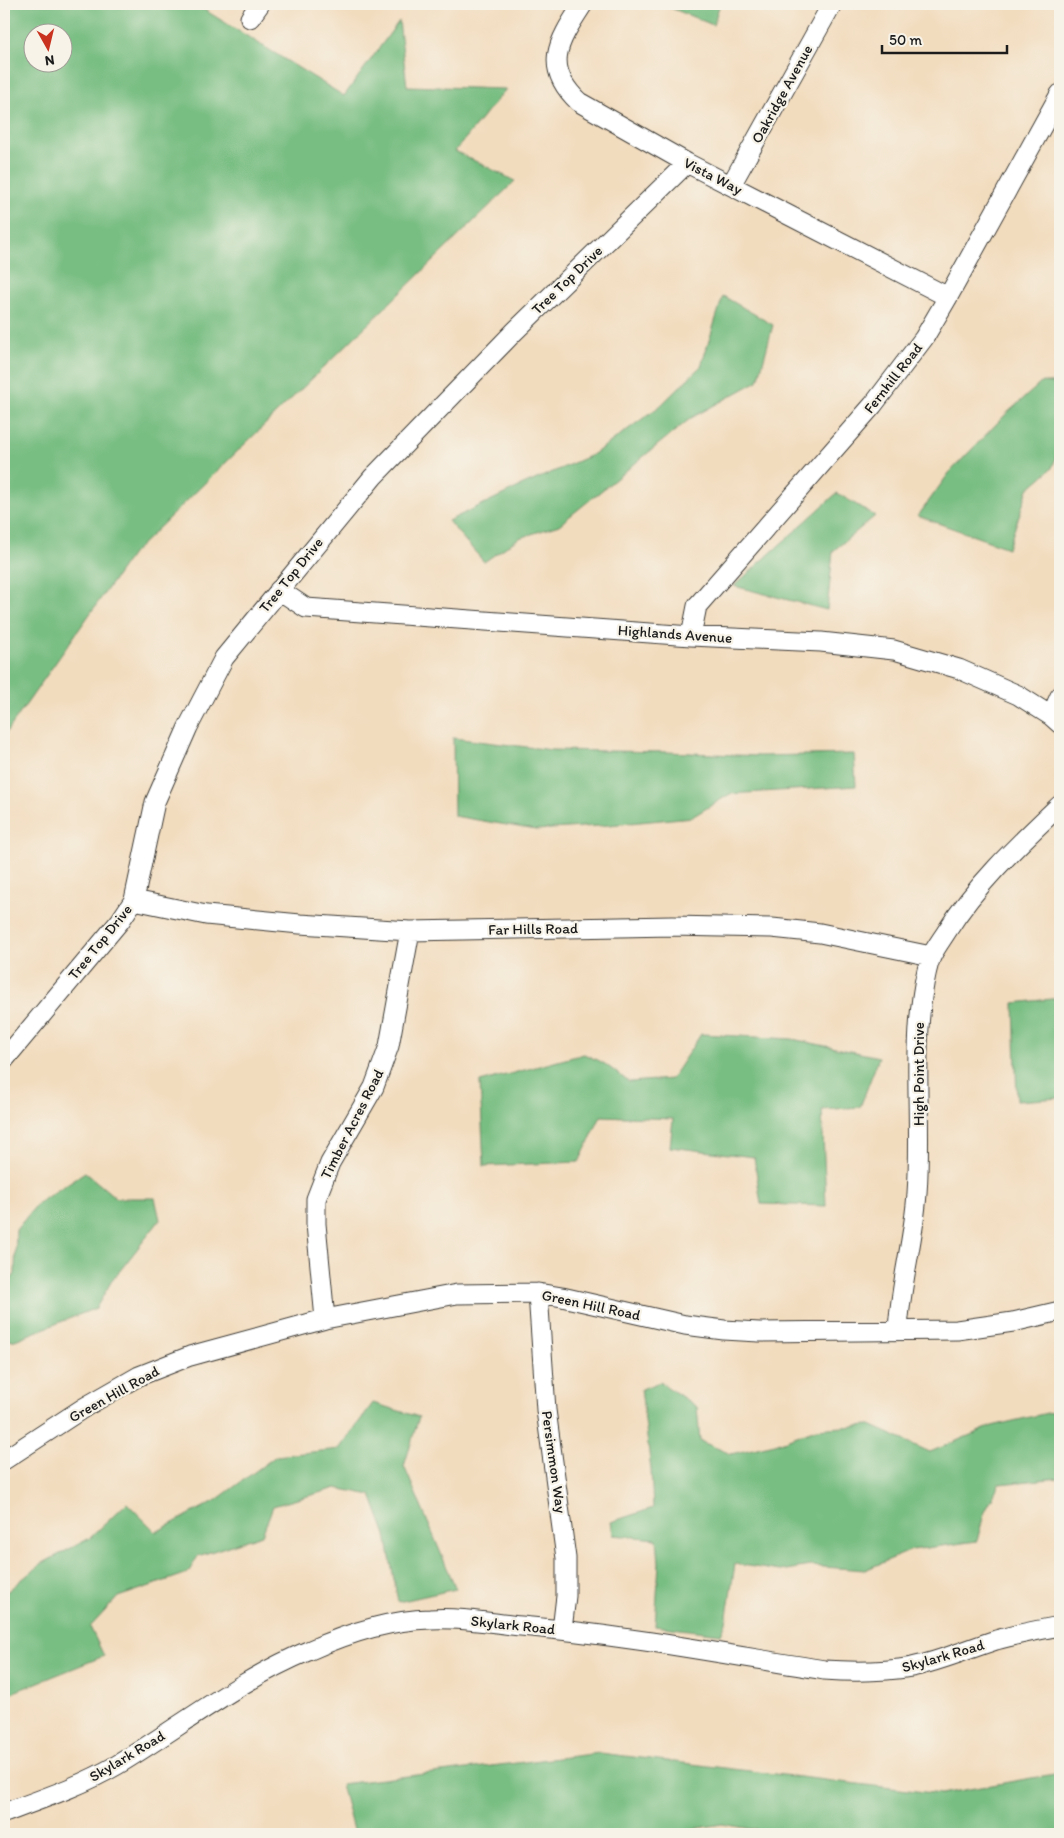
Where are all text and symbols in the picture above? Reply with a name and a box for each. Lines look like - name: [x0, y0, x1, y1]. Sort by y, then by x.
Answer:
- north arrow: [22, 22, 72, 72]
- scale bar: [882, 22, 1006, 54]
- text: 50 m: [889, 31, 922, 49]
- street label: Oakridge Avenue: [747, 42, 817, 146]
- text: N: [44, 51, 56, 69]
- street label: Vista Way: [681, 154, 745, 198]
- street label: Tree Top Drive: [528, 242, 606, 318]
- street label: Fernhill Road: [860, 339, 926, 417]
- street label: Tree Top Drive: [255, 534, 327, 616]
- street label: Highlands Avenue: [617, 621, 733, 647]
- street label: Tree Top Drive: [64, 901, 136, 983]
- street label: Far Hills Road: [488, 919, 578, 939]
- street label: High Point Drive: [910, 1022, 928, 1126]
- street label: Timber Acres Road: [316, 1065, 388, 1182]
- street label: Green Hill Road: [540, 1286, 642, 1324]
- street label: Green Hill Road: [66, 1362, 162, 1426]
- street label: Persimmon Way: [538, 1410, 570, 1514]
- street label: Skylark Road: [470, 1612, 556, 1638]
- street label: Skylark Road: [900, 1636, 986, 1676]
- street label: Skylark Road: [86, 1726, 168, 1786]

